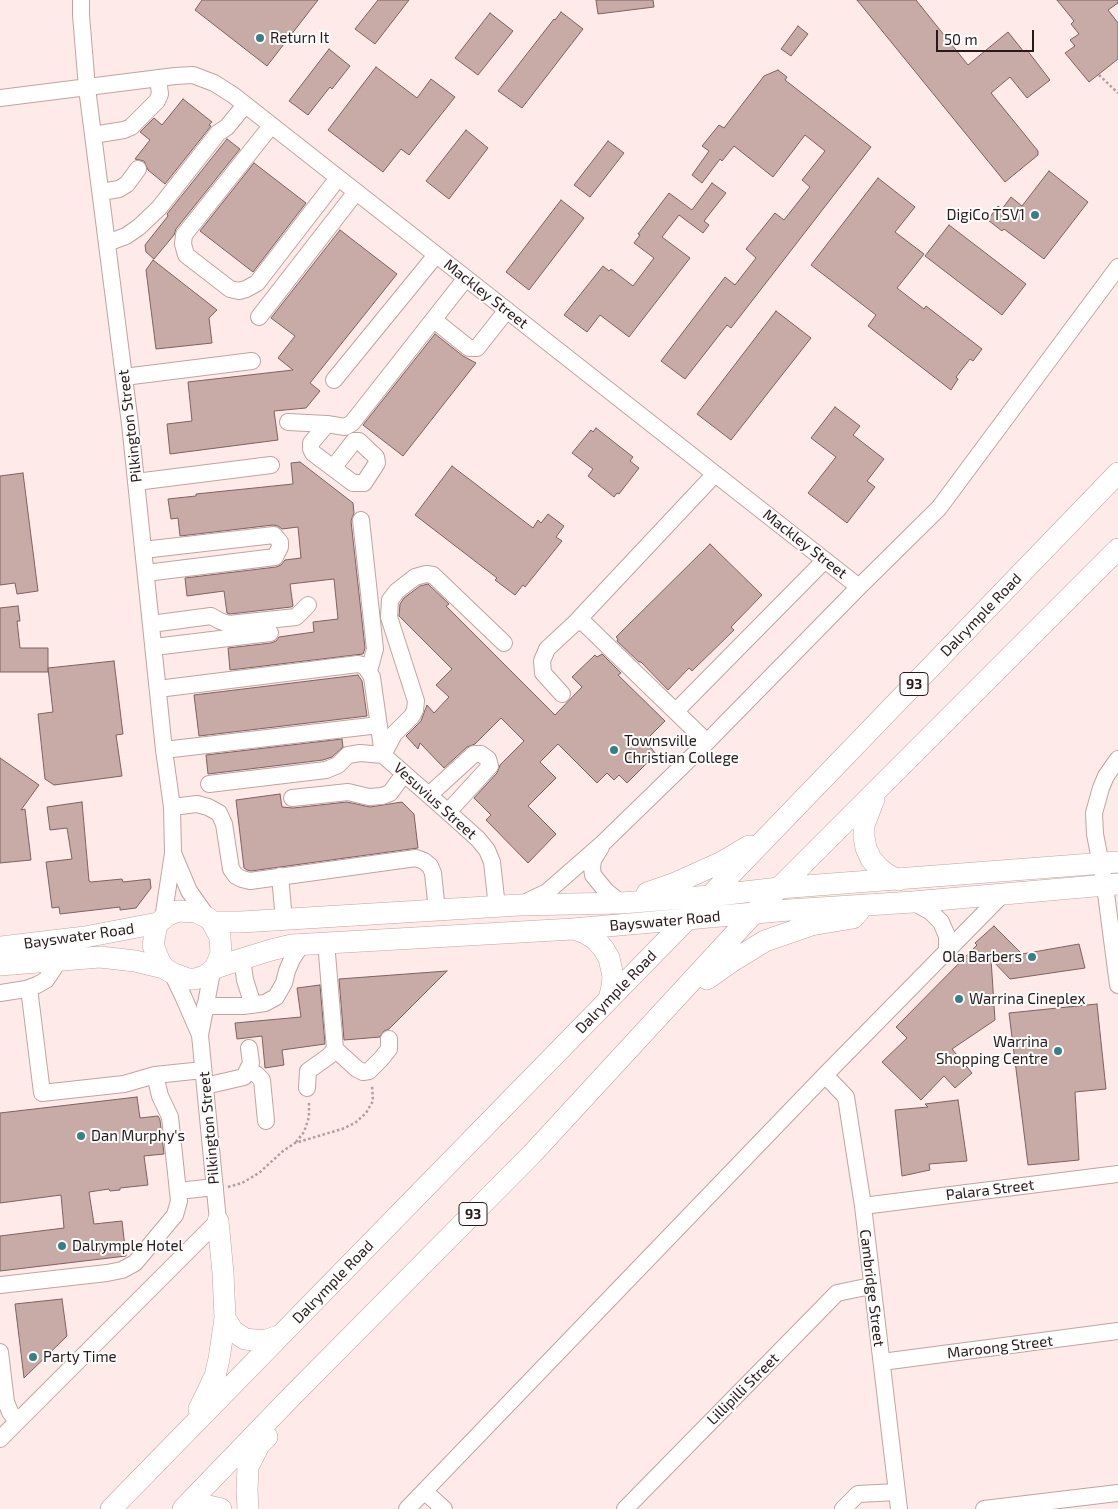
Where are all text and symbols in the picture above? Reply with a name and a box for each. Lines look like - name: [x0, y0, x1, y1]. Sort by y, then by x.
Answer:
- scale bar: [938, 20, 1036, 52]
- place label: Return It: [270, 29, 329, 47]
- text: 50 m: [944, 30, 978, 48]
- marker: Return It: [254, 32, 266, 44]
- place label: DigiCo TSV1: [947, 206, 1025, 224]
- marker: DigiCo TSV1: [1029, 209, 1041, 221]
- street label: Mackley Street: [440, 256, 532, 332]
- street label: Pilkington Street: [114, 369, 146, 483]
- street label: Mackley Street: [759, 506, 851, 582]
- street label: Dalrymple Road: [937, 570, 1025, 660]
- road number: 93: [900, 672, 928, 696]
- place label: Townsville Christian College: [624, 732, 739, 767]
- marker: Townsville Christian College: [608, 744, 620, 756]
- street label: Vesuvius Street: [390, 759, 480, 843]
- street label: Bayswater Road: [609, 907, 721, 935]
- street label: Bayswater Road: [23, 919, 135, 953]
- street label: Dalrymple Road: [572, 947, 660, 1037]
- place label: Ola Barbers: [942, 948, 1022, 966]
- marker: Ola Barbers: [1026, 951, 1038, 963]
- place label: Warrina Cineplex: [969, 990, 1085, 1008]
- marker: Warrina Cineplex: [953, 993, 965, 1005]
- place label: Warrina Shopping Centre: [936, 1033, 1048, 1068]
- marker: Warrina Shopping Centre: [1052, 1045, 1064, 1057]
- street label: Pilkington Street: [195, 1071, 223, 1185]
- place label: Dan Murphy's: [91, 1127, 185, 1145]
- marker: Dan Murphy's: [75, 1130, 87, 1142]
- street label: Palara Street: [945, 1176, 1035, 1204]
- road number: 93: [459, 1202, 487, 1226]
- street label: Cambridge Street: [856, 1228, 888, 1348]
- place label: Dalrymple Hotel: [72, 1237, 183, 1255]
- street label: Dalrymple Road: [289, 1237, 377, 1327]
- marker: Dalrymple Hotel: [56, 1240, 68, 1252]
- street label: Maroong Street: [946, 1332, 1054, 1362]
- place label: Party Time: [43, 1348, 117, 1366]
- street label: Lillipilli Street: [703, 1349, 783, 1429]
- marker: Party Time: [27, 1351, 39, 1363]

